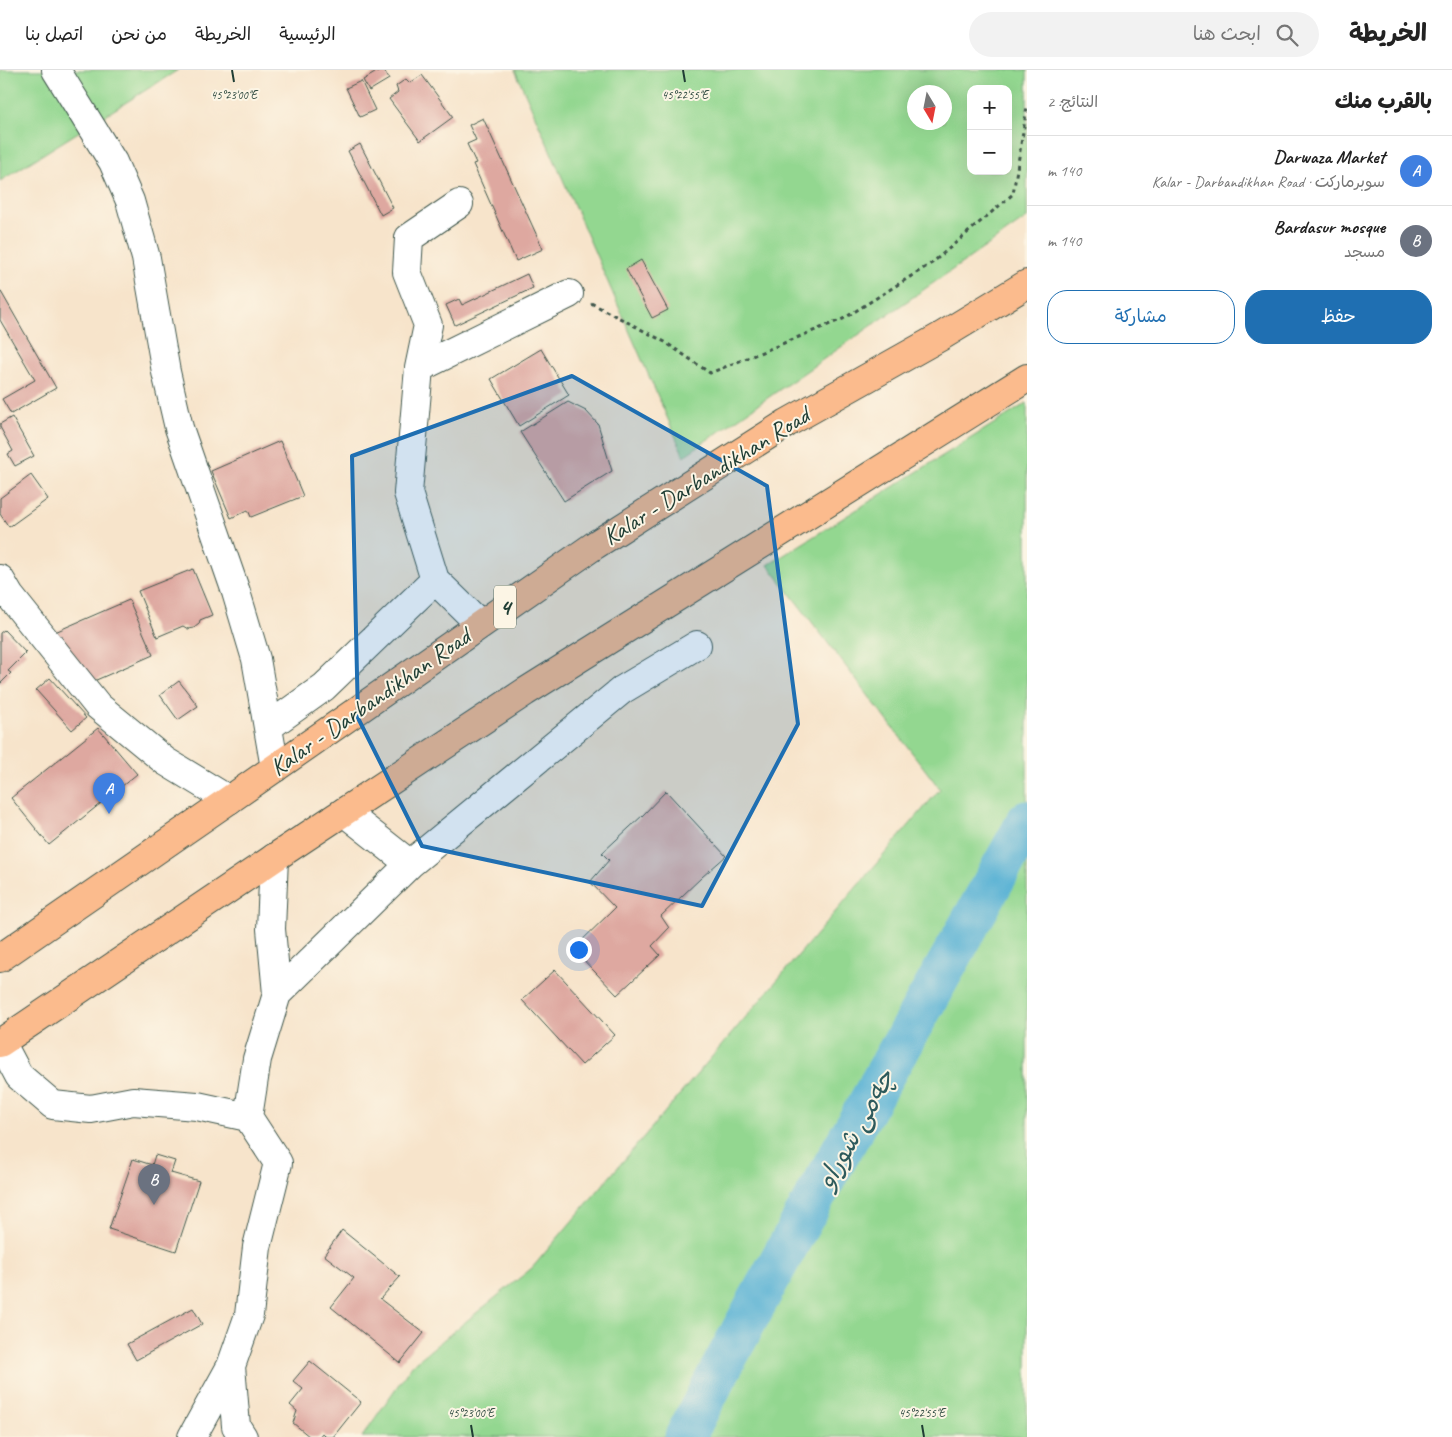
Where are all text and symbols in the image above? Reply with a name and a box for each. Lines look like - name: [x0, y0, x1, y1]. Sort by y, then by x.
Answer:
- search box: [969, 12, 1319, 57]
- text: الخريطة: [1349, 18, 1427, 48]
- icon: search: [1273, 21, 1301, 49]
- text: ابحث هنا: [1193, 22, 1261, 46]
- text: اتصل بنا: [25, 23, 83, 45]
- text: من نحن: [111, 23, 167, 45]
- text: الخريطة: [195, 23, 251, 45]
- text: الرئيسية: [279, 23, 336, 45]
- north arrow: [907, 85, 952, 130]
- map controls: [967, 85, 1012, 175]
- button: +: [967, 85, 1012, 130]
- text: 45°23'00"E: [211, 87, 259, 103]
- text: 45°22'55"E: [662, 87, 710, 103]
- text: بالقرب منك: [1335, 88, 1432, 114]
- text: النتائج: 2: [1047, 92, 1098, 112]
- button: −: [967, 130, 1012, 175]
- text: Darwaza Market: [1273, 145, 1385, 169]
- text: 140 m: [1047, 161, 1081, 181]
- text: A: [1412, 161, 1420, 181]
- text: سوبرماركت · Kalar - Darbandikhan Road: [1152, 172, 1385, 192]
- text: Bardasur mosque: [1274, 215, 1385, 239]
- text: 140 m: [1047, 231, 1081, 251]
- text: B: [1412, 231, 1420, 251]
- text: مسجد: [1344, 242, 1385, 262]
- button: مشاركة: [1047, 290, 1235, 344]
- button: حفظ: [1245, 290, 1432, 344]
- street label: Kalar - Darbandikhan Road: [597, 397, 819, 553]
- road number: 4: [494, 586, 516, 628]
- street label: Kalar - Darbandikhan Road: [263, 618, 480, 783]
- pin: A: [93, 773, 125, 814]
- your location: [566, 937, 592, 963]
- water label: چەمی شوراو: [808, 1062, 903, 1197]
- pin: B: [138, 1164, 170, 1205]
- text: 45°23'00"E: [448, 1405, 496, 1421]
- text: 45°22'55"E: [899, 1405, 947, 1421]

